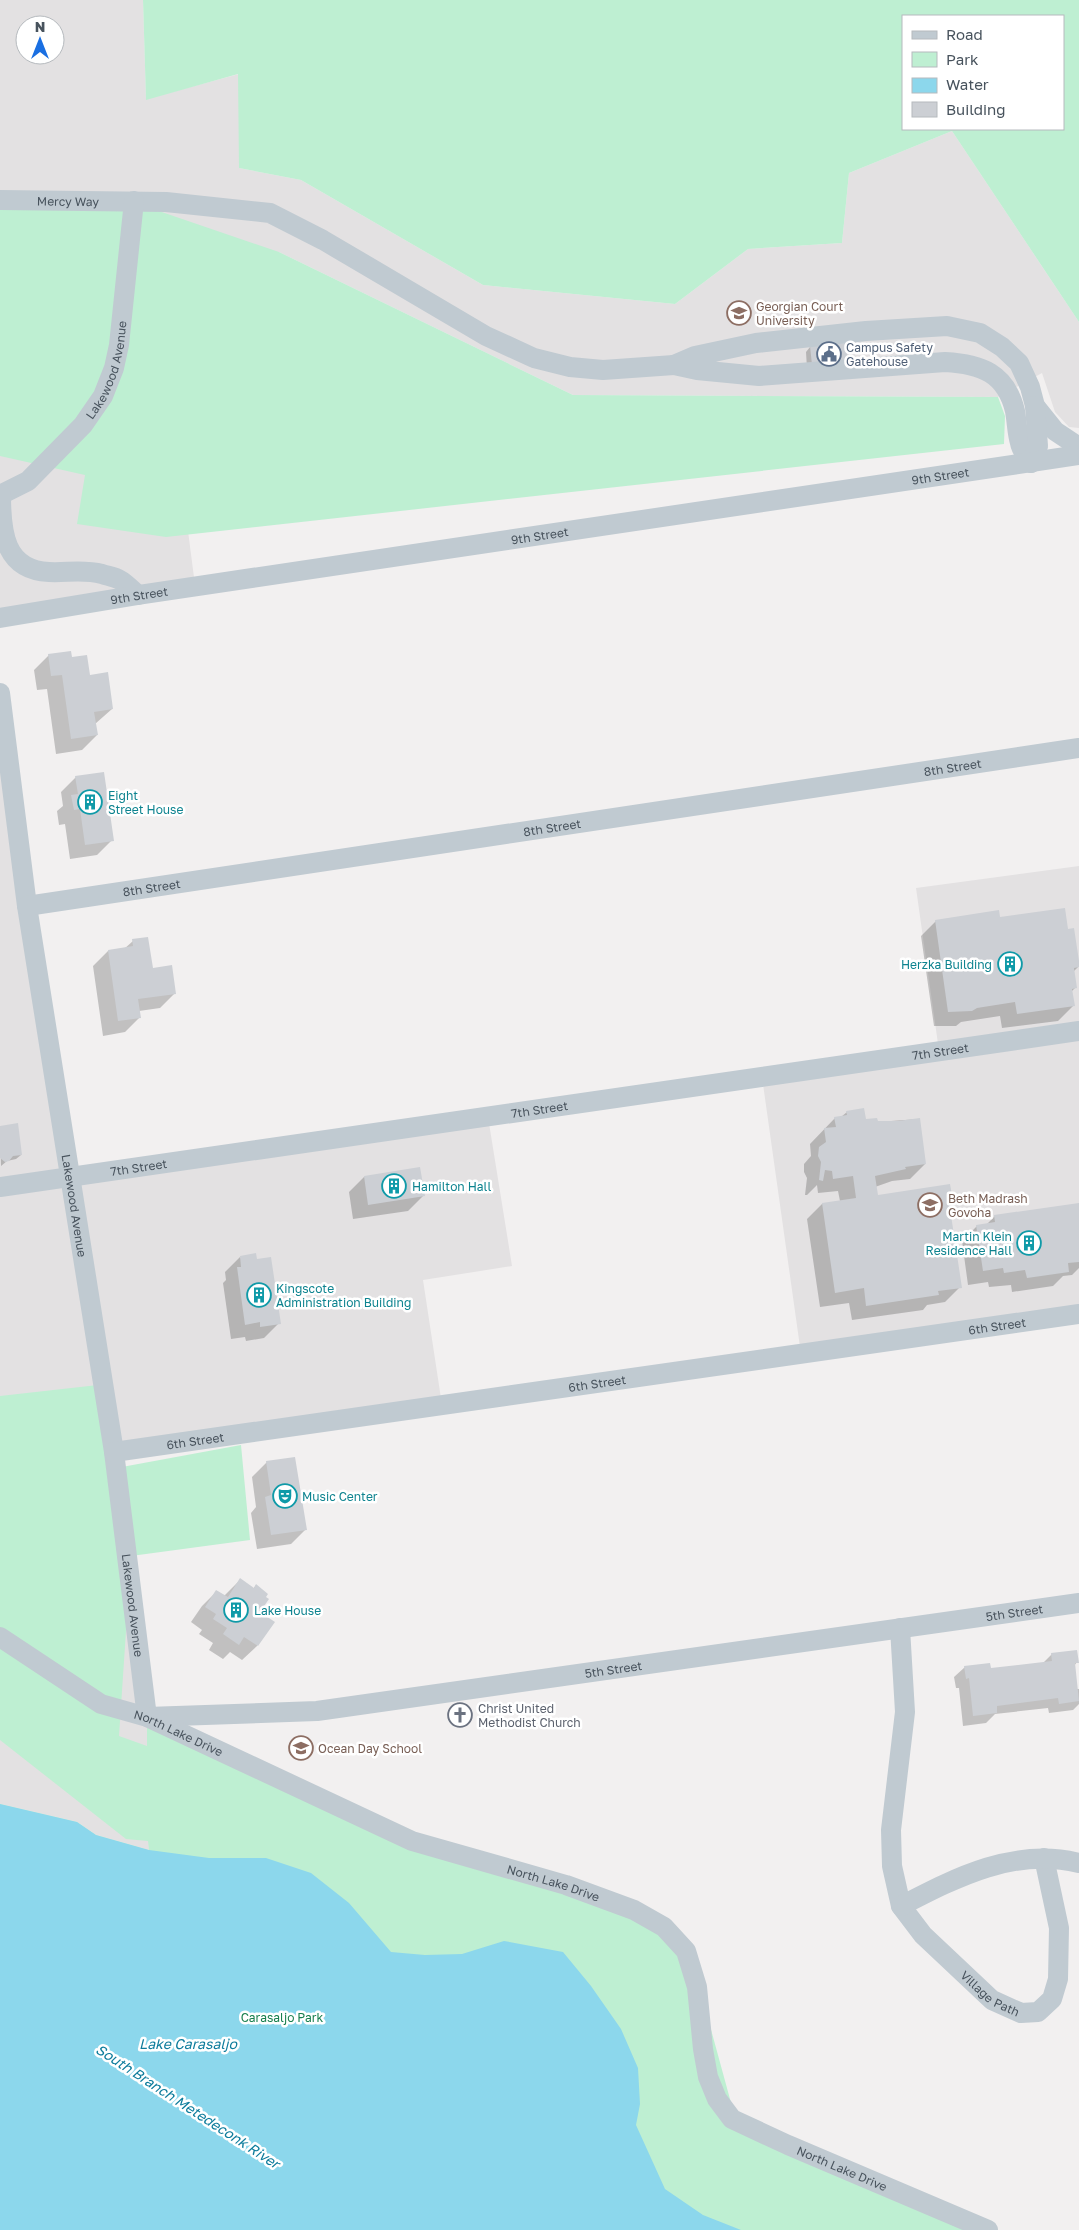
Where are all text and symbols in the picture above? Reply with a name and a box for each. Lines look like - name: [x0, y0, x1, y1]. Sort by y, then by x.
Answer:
- north arrow: [15, 15, 65, 65]
- legend: [902, 15, 1064, 130]
- text: N: [35, 18, 45, 35]
- text: Road: [946, 25, 983, 43]
- text: Park: [946, 50, 979, 68]
- text: Water: [946, 75, 989, 93]
- text: Building: [946, 100, 1006, 118]
- street label: Mercy Way: [37, 193, 99, 209]
- place label: Georgian Court University: [756, 299, 843, 328]
- school or university icon: Georgian Court University: [726, 300, 752, 326]
- street label: Lakewood Avenue: [82, 320, 129, 422]
- place label: Campus Safety Gatehouse: [846, 340, 933, 369]
- public building icon: Campus Safety Gatehouse: [816, 341, 842, 367]
- street label: 9th Street: [910, 464, 970, 487]
- street label: 9th Street: [510, 524, 570, 547]
- street label: 9th Street: [109, 583, 169, 607]
- street label: 8th Street: [923, 755, 983, 779]
- place label: Eight Street House: [108, 788, 183, 817]
- building icon: Eight Street House: [77, 789, 103, 815]
- street label: 8th Street: [522, 815, 582, 839]
- street label: 8th Street: [122, 876, 182, 899]
- building icon: Herzka Building: [997, 951, 1023, 977]
- place label: Herzka Building: [901, 957, 992, 972]
- street label: 7th Street: [911, 1040, 970, 1063]
- street label: 7th Street: [510, 1097, 569, 1121]
- street label: Lakewood Avenue: [59, 1153, 90, 1258]
- street label: 7th Street: [109, 1155, 168, 1178]
- building icon: Hamilton Hall: [381, 1173, 407, 1199]
- place label: Hamilton Hall: [412, 1179, 491, 1194]
- place label: Beth Madrash Govoha: [948, 1191, 1028, 1220]
- school or university icon: Beth Madrash Govoha: [917, 1192, 943, 1218]
- place label: Martin Klein Residence Hall: [926, 1229, 1012, 1258]
- building icon: Martin Klein Residence Hall: [1016, 1230, 1042, 1256]
- place label: Kingscote Administration Building: [276, 1281, 411, 1310]
- building icon: Kingscote Administration Building: [246, 1282, 272, 1308]
- street label: 6th Street: [967, 1314, 1027, 1337]
- street label: 6th Street: [567, 1371, 627, 1394]
- street label: 6th Street: [165, 1429, 225, 1452]
- theatre icon: Music Center: [272, 1483, 298, 1509]
- place label: Music Center: [302, 1489, 378, 1504]
- street label: Lakewood Avenue: [119, 1553, 147, 1658]
- building icon: Lake House: [223, 1597, 249, 1623]
- street label: 5th Street: [985, 1601, 1044, 1624]
- place label: Lake House: [254, 1603, 321, 1618]
- street label: 5th Street: [584, 1658, 643, 1680]
- place label: Christ United Methodist Church: [478, 1701, 581, 1730]
- church icon: Christ United Methodist Church: [447, 1702, 473, 1728]
- street label: North Lake Drive: [132, 1706, 226, 1759]
- school or university icon: Ocean Day School: [288, 1735, 314, 1761]
- place label: Ocean Day School: [318, 1741, 422, 1756]
- street label: North Lake Drive: [505, 1861, 602, 1904]
- street label: Village Path: [958, 1967, 1022, 2019]
- park label: Carasaljo Park: [241, 2010, 324, 2025]
- water label: Lake Carasaljo: [139, 2035, 239, 2052]
- water label: South Branch Metedeconk River: [93, 2040, 285, 2173]
- street label: North Lake Drive: [795, 2142, 890, 2194]

